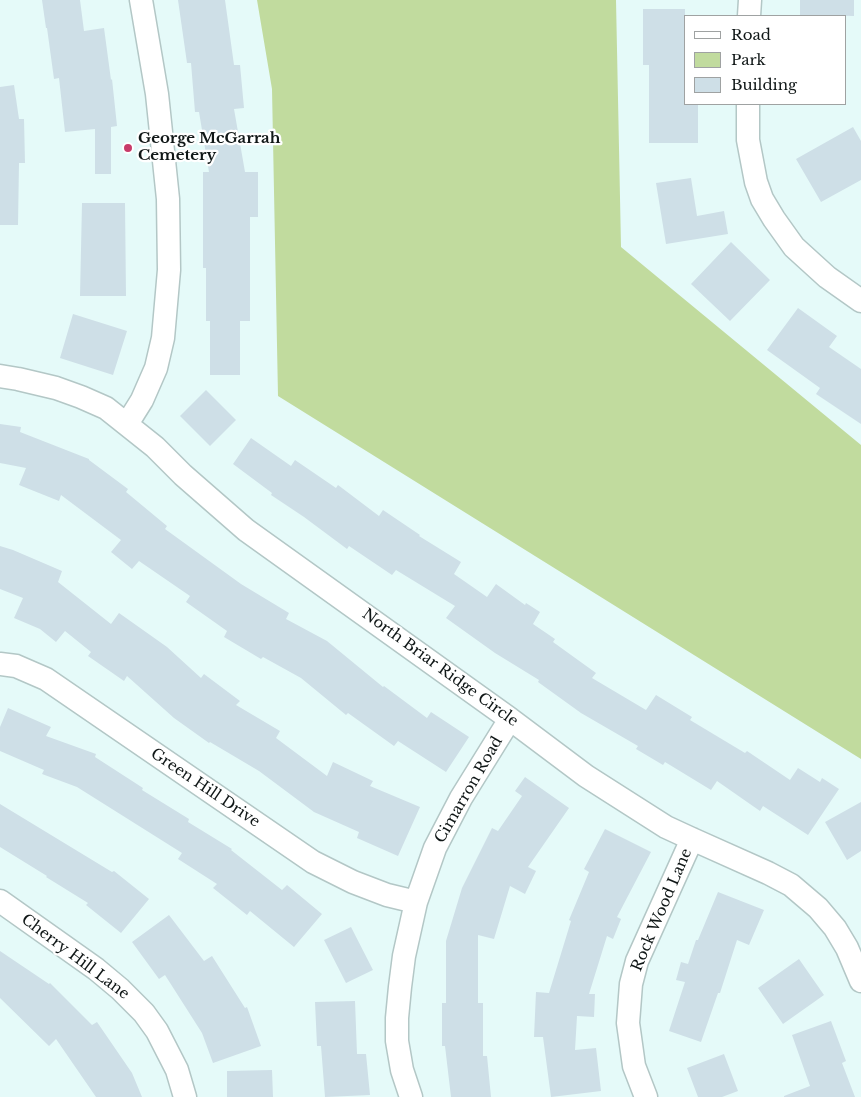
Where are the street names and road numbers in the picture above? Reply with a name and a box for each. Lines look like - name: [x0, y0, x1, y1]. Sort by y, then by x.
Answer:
- street label: North Briar Ridge Circle: [359, 605, 521, 731]
- street label: Cimarron Road: [431, 734, 507, 846]
- street label: Green Hill Drive: [147, 745, 263, 831]
- street label: Rock Wood Lane: [628, 846, 696, 974]
- street label: Cherry Hill Lane: [18, 911, 132, 1003]

